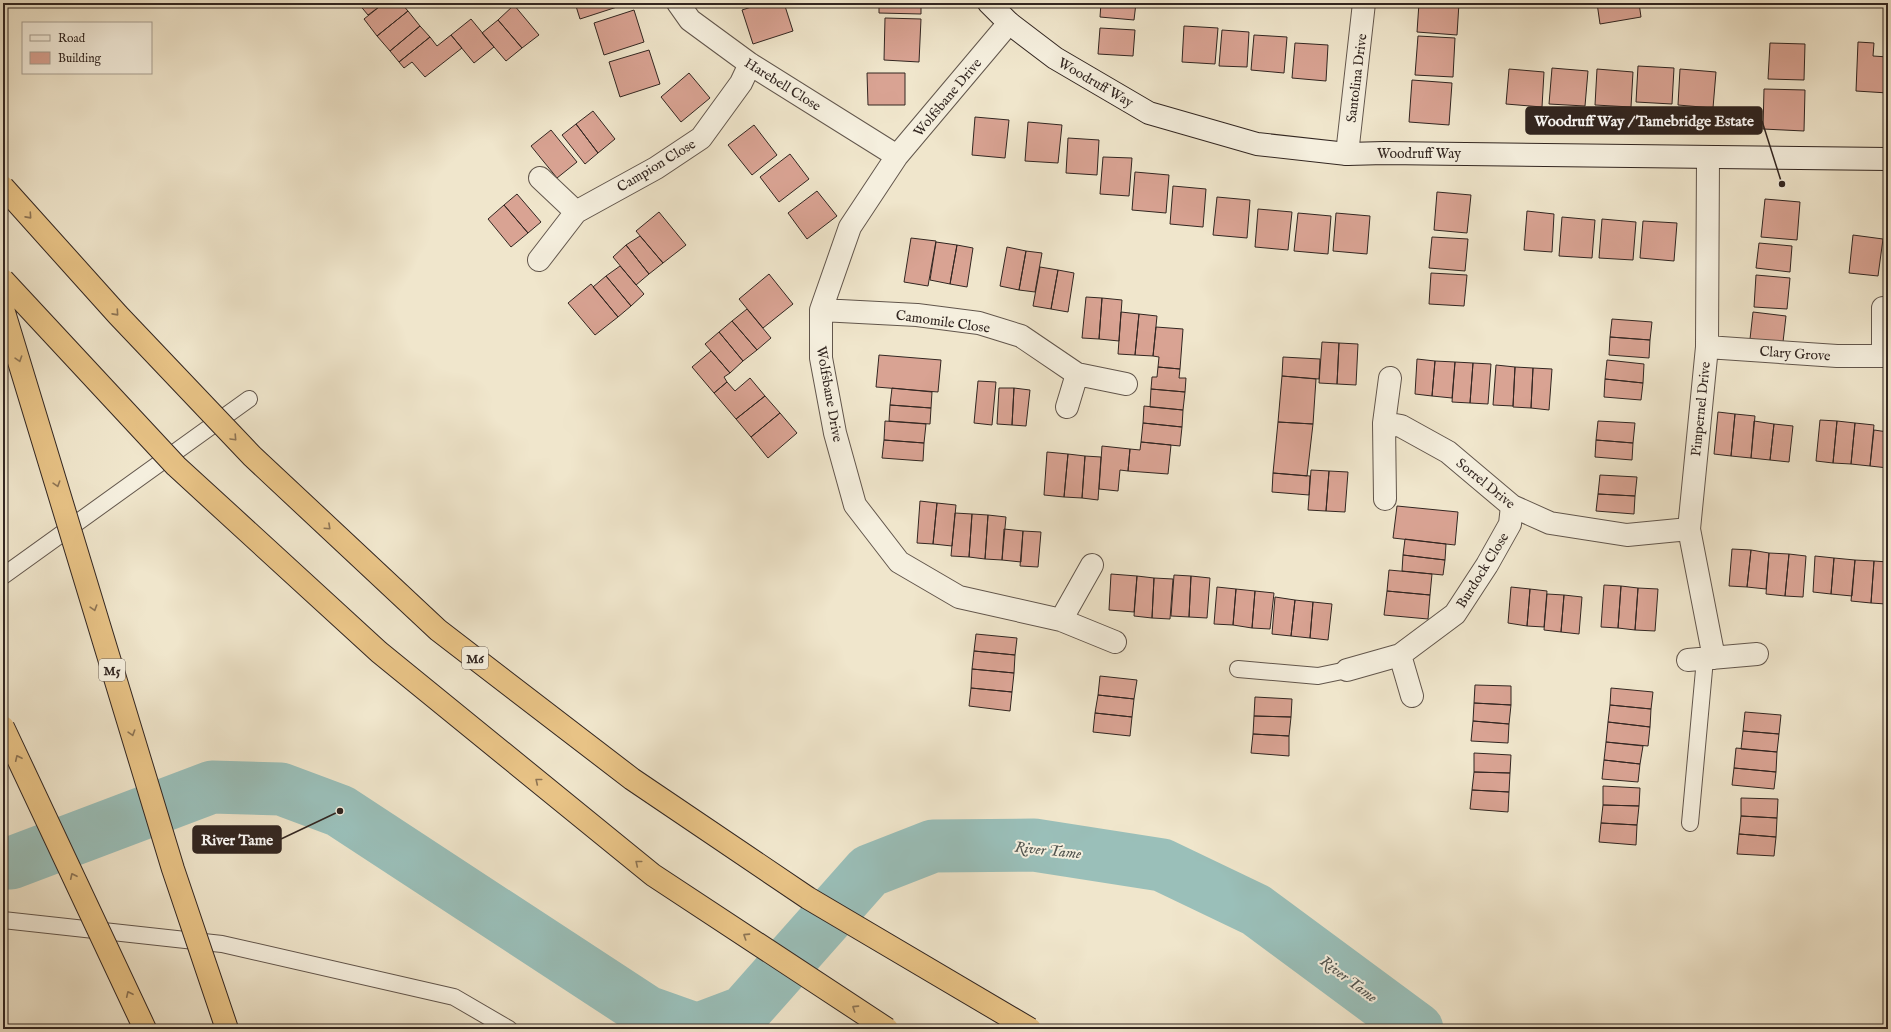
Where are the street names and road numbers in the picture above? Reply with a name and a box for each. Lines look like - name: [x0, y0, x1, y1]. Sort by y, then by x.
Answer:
- street label: Santolina Drive: [1343, 32, 1371, 124]
- street label: Harebell Close: [741, 54, 825, 116]
- street label: Wolfsbane Drive: [910, 54, 986, 141]
- street label: Woodruff Way: [1055, 54, 1137, 112]
- street label: Campion Close: [614, 135, 700, 196]
- street label: Woodruff Way: [1377, 145, 1461, 163]
- street label: Camomile Close: [895, 306, 992, 338]
- street label: Clary Grove: [1759, 343, 1832, 365]
- street label: Wolfsbane Drive: [812, 345, 846, 444]
- street label: Pimpernel Drive: [1687, 360, 1715, 457]
- street label: Sorrel Drive: [1452, 454, 1519, 513]
- street label: Burdock Close: [1452, 529, 1514, 612]
- road number: M6: [462, 647, 488, 669]
- road number: M5: [99, 659, 125, 681]

